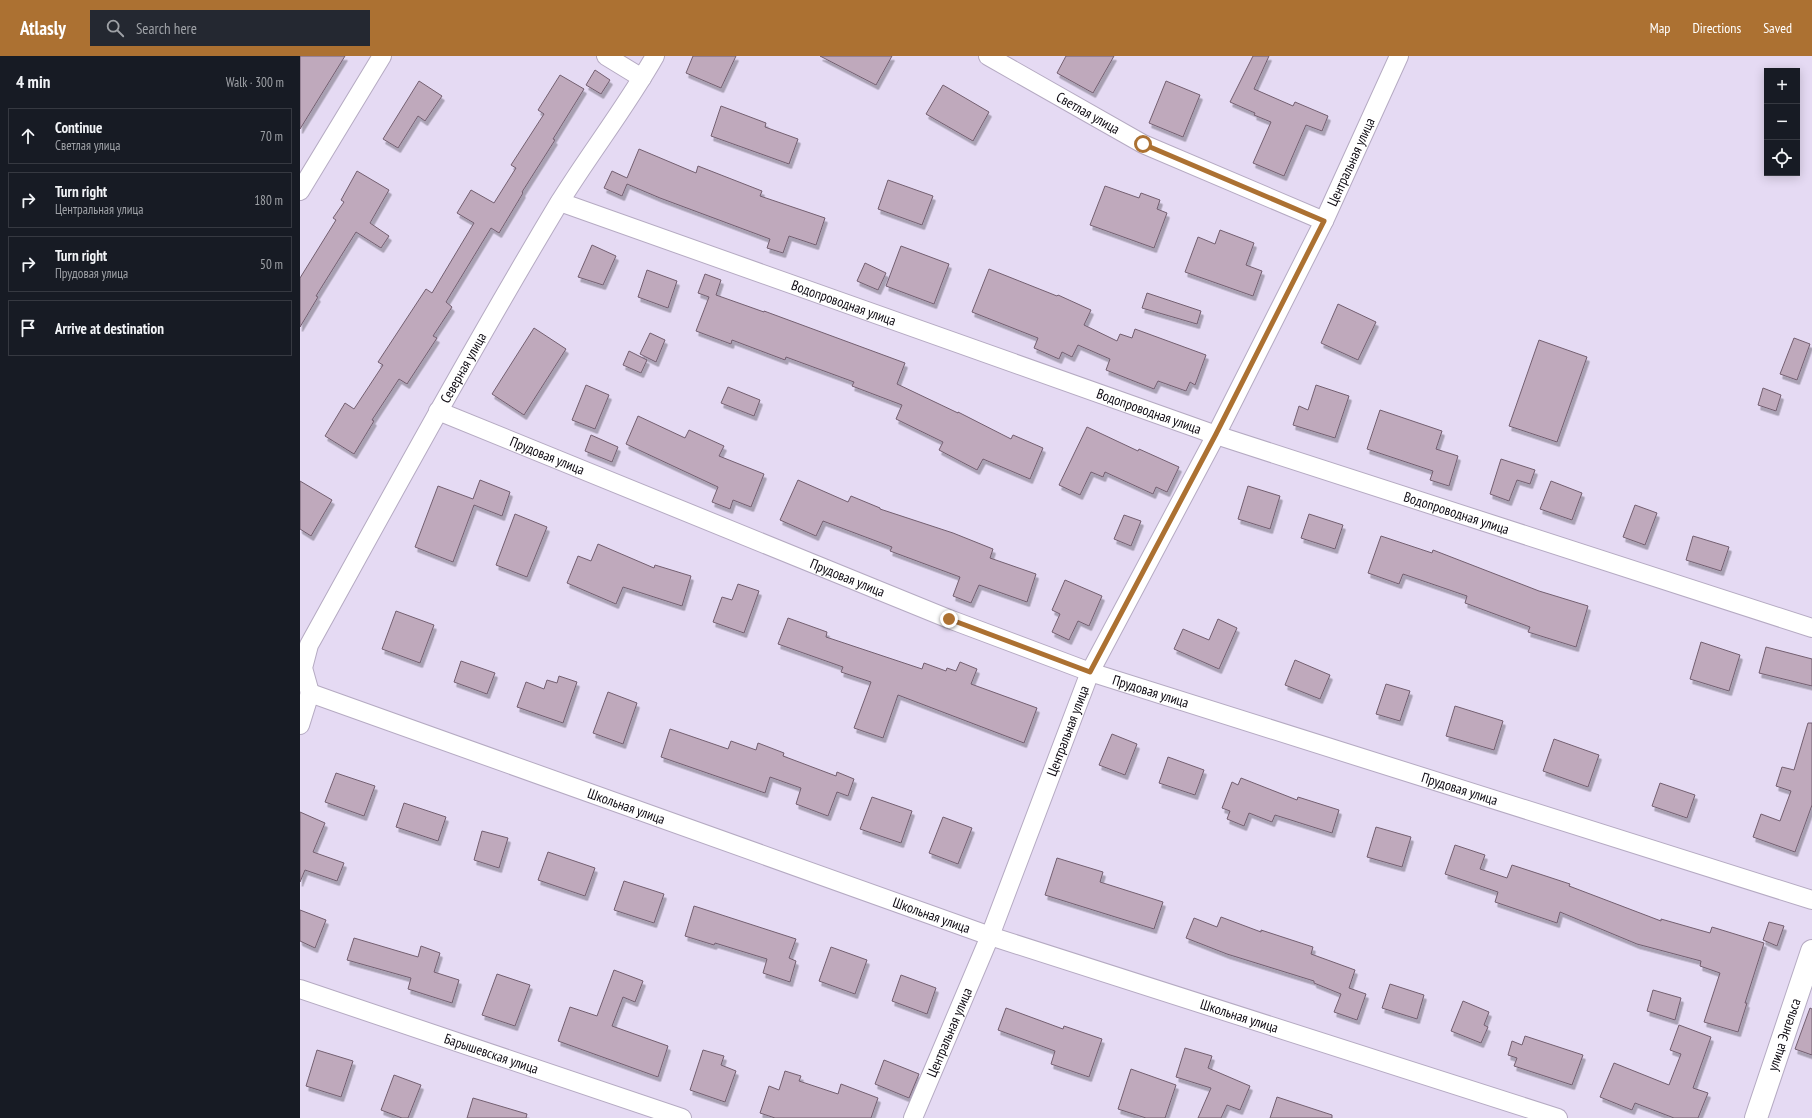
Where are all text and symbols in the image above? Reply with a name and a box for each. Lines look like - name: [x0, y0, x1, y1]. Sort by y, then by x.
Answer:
- search box: [90, 10, 370, 46]
- text: Atlasly: [20, 16, 66, 40]
- icon: search: [104, 17, 126, 39]
- text: Search here: [136, 19, 197, 38]
- text: Map: [1650, 19, 1670, 37]
- text: Directions: [1692, 19, 1741, 37]
- text: Saved: [1763, 19, 1792, 37]
- map controls: [1764, 68, 1800, 176]
- button: +: [1764, 68, 1800, 104]
- text: 4 min: [16, 71, 50, 93]
- text: Walk · 300 m: [226, 74, 284, 91]
- street label: Светлая улица: [1053, 88, 1123, 138]
- button: −: [1764, 104, 1800, 140]
- street label: Центральная улица: [1323, 115, 1379, 209]
- text: Continue: [55, 118, 102, 137]
- icon: ahead: [17, 125, 39, 147]
- text: 70 m: [260, 128, 283, 145]
- route start: [1134, 135, 1152, 153]
- text: Светлая улица: [55, 137, 120, 154]
- button: locate: [1764, 140, 1800, 176]
- text: Turn right: [55, 182, 107, 201]
- icon: right: [17, 189, 39, 211]
- text: 180 m: [254, 192, 283, 209]
- text: Центральная улица: [55, 201, 143, 218]
- text: Turn right: [55, 246, 107, 265]
- icon: right: [17, 253, 39, 275]
- text: 50 m: [260, 256, 283, 273]
- text: Прудовая улица: [55, 265, 128, 282]
- street label: Водопроводная улица: [789, 276, 898, 330]
- icon: arrive: [17, 317, 39, 339]
- text: Arrive at destination: [55, 319, 164, 338]
- street label: Северная улица: [436, 329, 490, 406]
- street label: Водопроводная улица: [1094, 384, 1204, 438]
- street label: Прудовая улица: [507, 432, 587, 479]
- street label: Водопроводная улица: [1402, 487, 1512, 538]
- street label: Прудовая улица: [807, 554, 887, 601]
- route end: [940, 610, 958, 628]
- street label: Прудовая улица: [1110, 671, 1191, 712]
- street label: Центральная улица: [1042, 683, 1093, 779]
- street label: Прудовая улица: [1419, 768, 1500, 809]
- street label: Школьная улица: [585, 784, 668, 828]
- street label: Школьная улица: [890, 893, 973, 937]
- street label: Центральная улица: [922, 985, 976, 1080]
- street label: Школьная улица: [1198, 995, 1281, 1037]
- street label: улица Энгельса: [1763, 996, 1804, 1073]
- street label: Барышевская улица: [442, 1029, 541, 1078]

